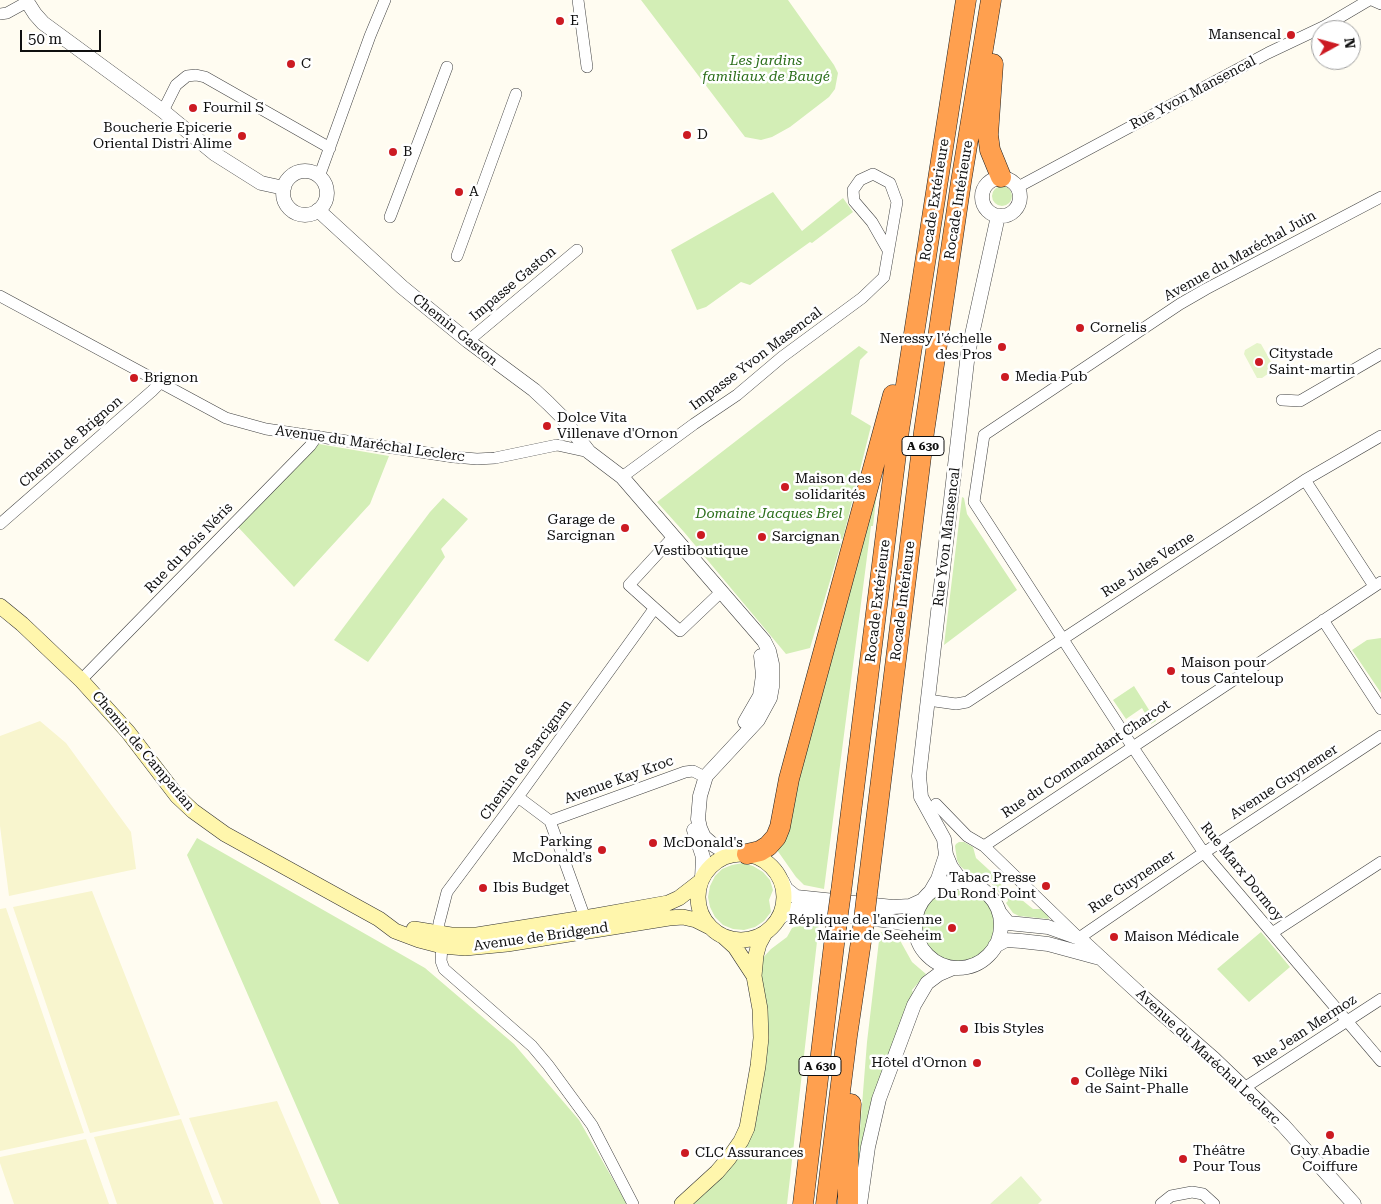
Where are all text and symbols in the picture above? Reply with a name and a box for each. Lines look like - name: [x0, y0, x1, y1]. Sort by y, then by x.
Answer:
- place label: E: [570, 13, 579, 29]
- marker: E: [554, 15, 566, 27]
- scale bar: [22, 20, 104, 52]
- north arrow: [1311, 20, 1361, 70]
- place label: Mansencal: [1208, 27, 1281, 43]
- marker: Mansencal: [1285, 29, 1297, 41]
- text: 50 m: [28, 30, 62, 48]
- text: N: [1341, 37, 1358, 50]
- park label: Les jardins familiaux de Baugé: [702, 53, 830, 85]
- street label: Rue Yvon Mansencal: [1127, 53, 1259, 133]
- place label: C: [301, 56, 311, 72]
- marker: C: [285, 58, 297, 70]
- place label: Fournil S: [203, 100, 264, 116]
- marker: Fournil S: [187, 102, 199, 114]
- place label: Boucherie Epicerie Oriental Distri Alime: [93, 120, 232, 152]
- place label: D: [697, 127, 708, 143]
- marker: D: [681, 129, 693, 141]
- marker: Boucherie Epicerie Oriental Distri Alime: [236, 130, 248, 142]
- street label: Rocade Extérieure: [917, 138, 953, 262]
- street label: Rocade Intérieure: [941, 139, 977, 261]
- place label: B: [403, 144, 412, 160]
- marker: B: [387, 146, 399, 158]
- place label: A: [469, 184, 479, 200]
- marker: A: [453, 186, 465, 198]
- street label: Avenue du Maréchal Juin: [1161, 207, 1319, 305]
- street label: Impasse Gaston: [467, 243, 559, 325]
- street label: Chemin Gaston: [409, 291, 501, 369]
- street label: Impasse Yvon Masencal: [687, 304, 825, 414]
- place label: Cornelis: [1090, 320, 1147, 336]
- marker: Cornelis: [1074, 322, 1086, 334]
- place label: Neressy l'échelle des Pros: [880, 331, 992, 364]
- marker: Neressy l'échelle des Pros: [996, 341, 1008, 353]
- place label: Citystade Saint-martin: [1269, 346, 1355, 378]
- marker: Citystade Saint-martin: [1253, 356, 1265, 368]
- place label: Media Pub: [1015, 369, 1087, 385]
- place label: Brignon: [144, 370, 198, 386]
- marker: Media Pub: [999, 371, 1011, 383]
- marker: Brignon: [128, 372, 140, 384]
- street label: Chemin de Brignon: [16, 393, 126, 491]
- place label: Dolce Vita Villenave d'Ornon: [557, 410, 678, 442]
- marker: Dolce Vita Villenave d'Ornon: [541, 420, 553, 432]
- street label: Avenue du Maréchal Leclerc: [274, 422, 466, 466]
- road number: A 630: [902, 436, 944, 456]
- street label: Rue Yvon Mansencal: [930, 466, 964, 608]
- place label: Maison des solidarités: [795, 471, 871, 504]
- marker: Maison des solidarités: [779, 481, 791, 493]
- street label: Rue du Bois Néris: [142, 499, 236, 597]
- park label: Domaine Jacques Brel: [696, 506, 842, 522]
- place label: Garage de Sarcignan: [547, 512, 615, 544]
- marker: Garage de Sarcignan: [619, 522, 631, 534]
- marker: Vestiboutique: [695, 529, 707, 541]
- place label: Sarcignan: [772, 529, 840, 545]
- street label: Rue Jules Verne: [1098, 529, 1198, 601]
- marker: Sarcignan: [756, 531, 768, 543]
- street label: Rocade Extérieure: [862, 539, 894, 663]
- street label: Rocade Intérieure: [887, 540, 919, 662]
- place label: Vestiboutique: [654, 543, 748, 559]
- place label: Maison pour tous Canteloup: [1181, 655, 1284, 688]
- marker: Maison pour tous Canteloup: [1165, 665, 1177, 677]
- street label: Chemin de Camparian: [88, 688, 198, 814]
- street label: Rue du Commandant Charcot: [998, 696, 1174, 822]
- street label: Chemin de Sarcignan: [477, 697, 575, 823]
- street label: Avenue Guynemer: [1227, 741, 1341, 823]
- street label: Avenue Kay Kroc: [562, 752, 676, 808]
- street label: Rue Marx Dormoy: [1197, 819, 1287, 925]
- place label: Parking McDonald's: [512, 834, 592, 866]
- place label: McDonald's: [663, 835, 743, 851]
- marker: McDonald's: [647, 837, 659, 849]
- marker: Parking McDonald's: [596, 844, 608, 856]
- street label: Rue Guynemer: [1086, 847, 1178, 917]
- place label: Tabac Presse Du Rond Point: [937, 870, 1036, 902]
- place label: Ibis Budget: [493, 880, 569, 896]
- marker: Tabac Presse Du Rond Point: [1040, 880, 1052, 892]
- marker: Ibis Budget: [477, 882, 489, 894]
- place label: Réplique de l'ancienne Mairie de Seeheim: [788, 912, 942, 944]
- street label: Avenue de Bridgend: [473, 919, 609, 955]
- marker: Réplique de l'ancienne Mairie de Seeheim: [946, 922, 958, 934]
- place label: Maison Médicale: [1124, 929, 1239, 945]
- marker: Maison Médicale: [1108, 931, 1120, 943]
- street label: Avenue du Maréchal Leclerc: [1132, 986, 1284, 1128]
- street label: Rue Jean Mermoz: [1250, 991, 1360, 1071]
- place label: Ibis Styles: [974, 1021, 1044, 1037]
- marker: Ibis Styles: [958, 1023, 970, 1035]
- place label: Hôtel d'Ornon: [871, 1055, 967, 1071]
- road number: A 630: [799, 1056, 841, 1076]
- marker: Hôtel d'Ornon: [971, 1057, 983, 1069]
- place label: Collège Niki de Saint-Phalle: [1085, 1065, 1188, 1098]
- marker: Collège Niki de Saint-Phalle: [1069, 1075, 1081, 1087]
- marker: Guy Abadie Coiffure: [1324, 1129, 1336, 1141]
- place label: Théâtre Pour Tous: [1193, 1143, 1261, 1176]
- place label: Guy Abadie Coiffure: [1290, 1143, 1370, 1176]
- place label: CLC Assurances: [695, 1145, 803, 1161]
- marker: CLC Assurances: [679, 1147, 691, 1159]
- marker: Théâtre Pour Tous: [1177, 1153, 1189, 1165]

